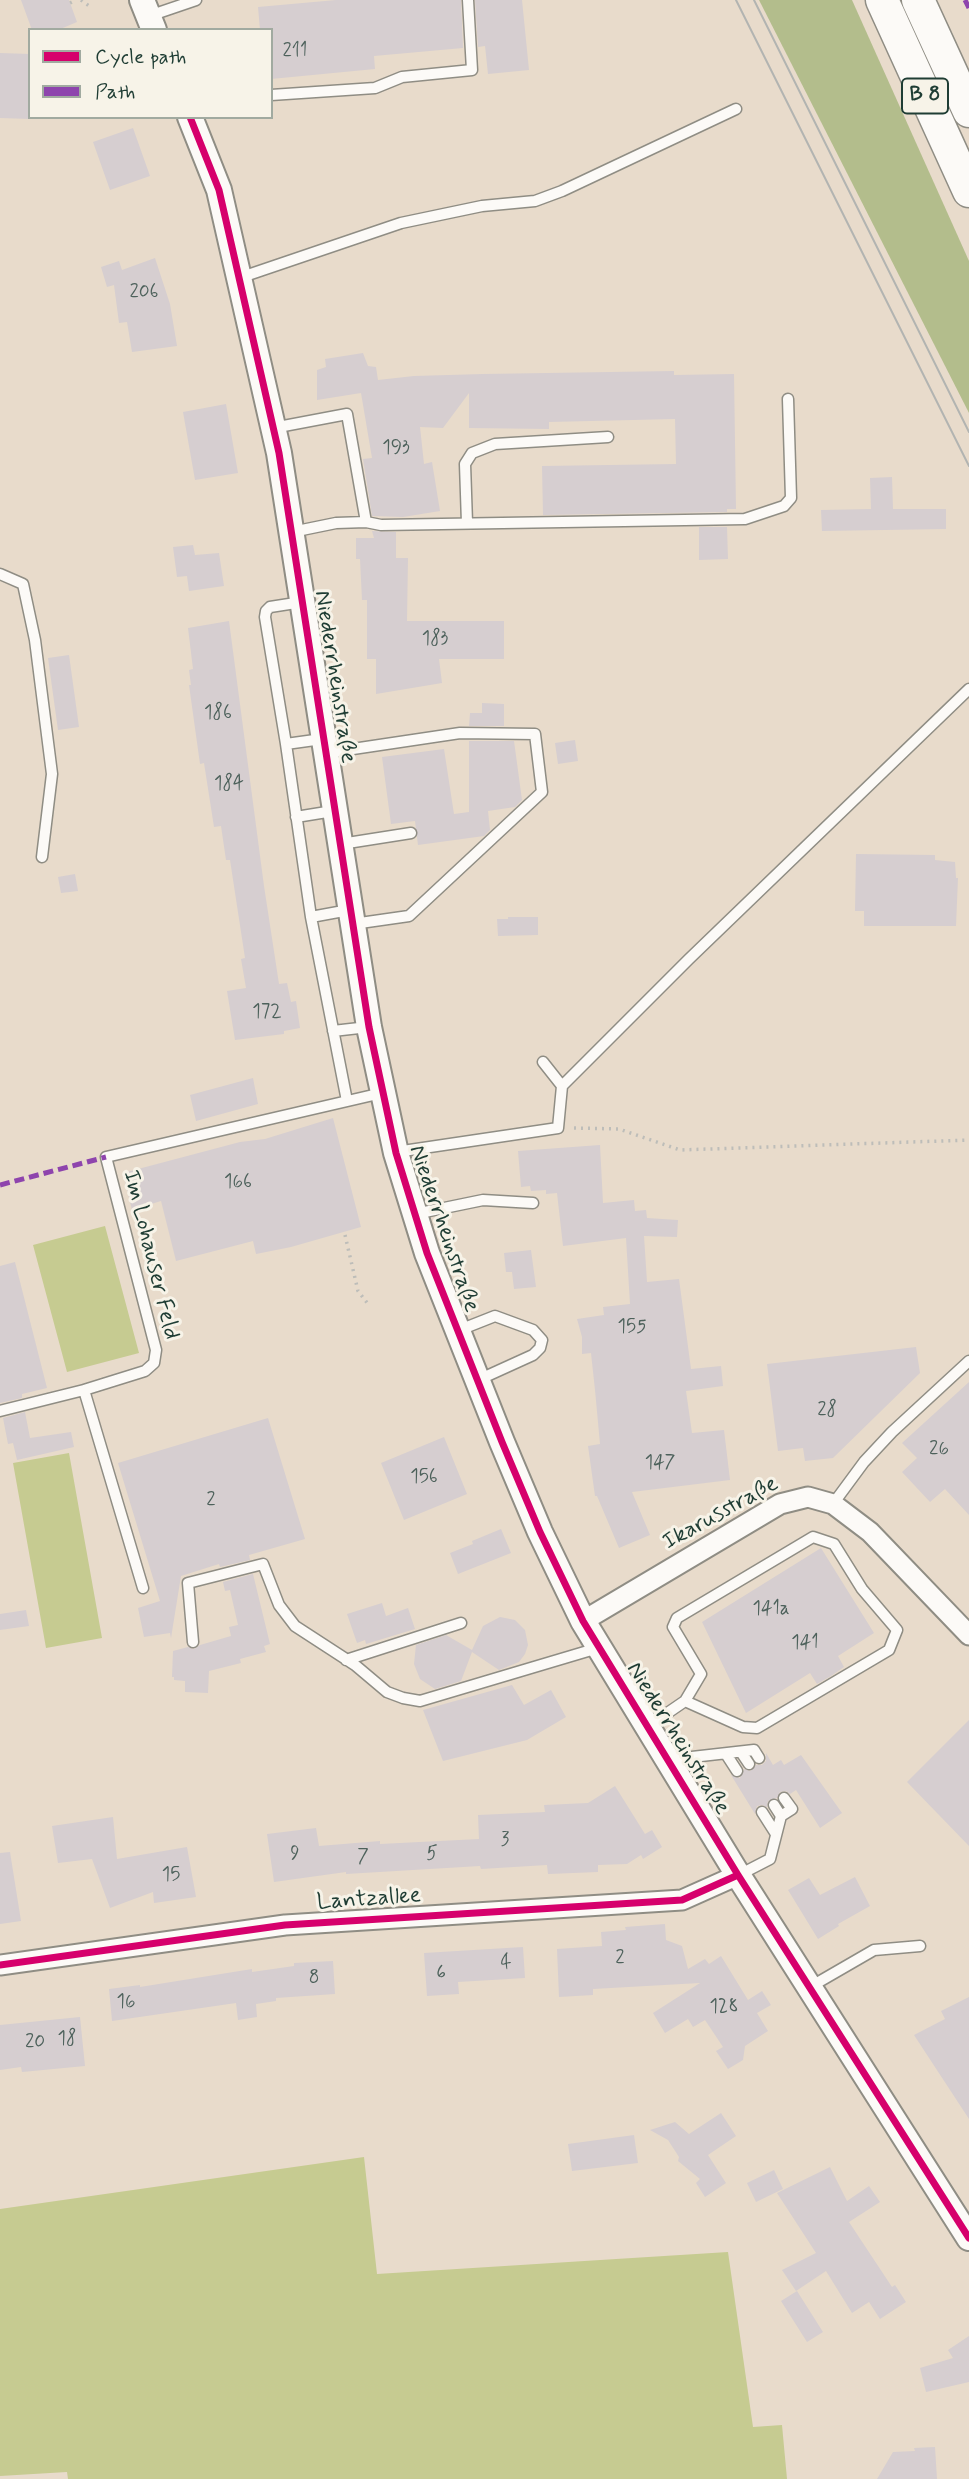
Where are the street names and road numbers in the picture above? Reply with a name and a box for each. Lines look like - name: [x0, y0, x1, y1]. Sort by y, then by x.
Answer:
- road number: B 8: [902, 78, 948, 114]
- street label: Niederrheinstraße: [307, 589, 361, 765]
- street label: Niederrheinstraße: [402, 1142, 484, 1316]
- street label: Im Lohauser Feld: [116, 1167, 184, 1343]
- street label: Ikarusstraße: [659, 1471, 783, 1557]
- street label: Niederrheinstraße: [619, 1658, 735, 1820]
- street label: Lantzallee: [316, 1883, 422, 1917]

